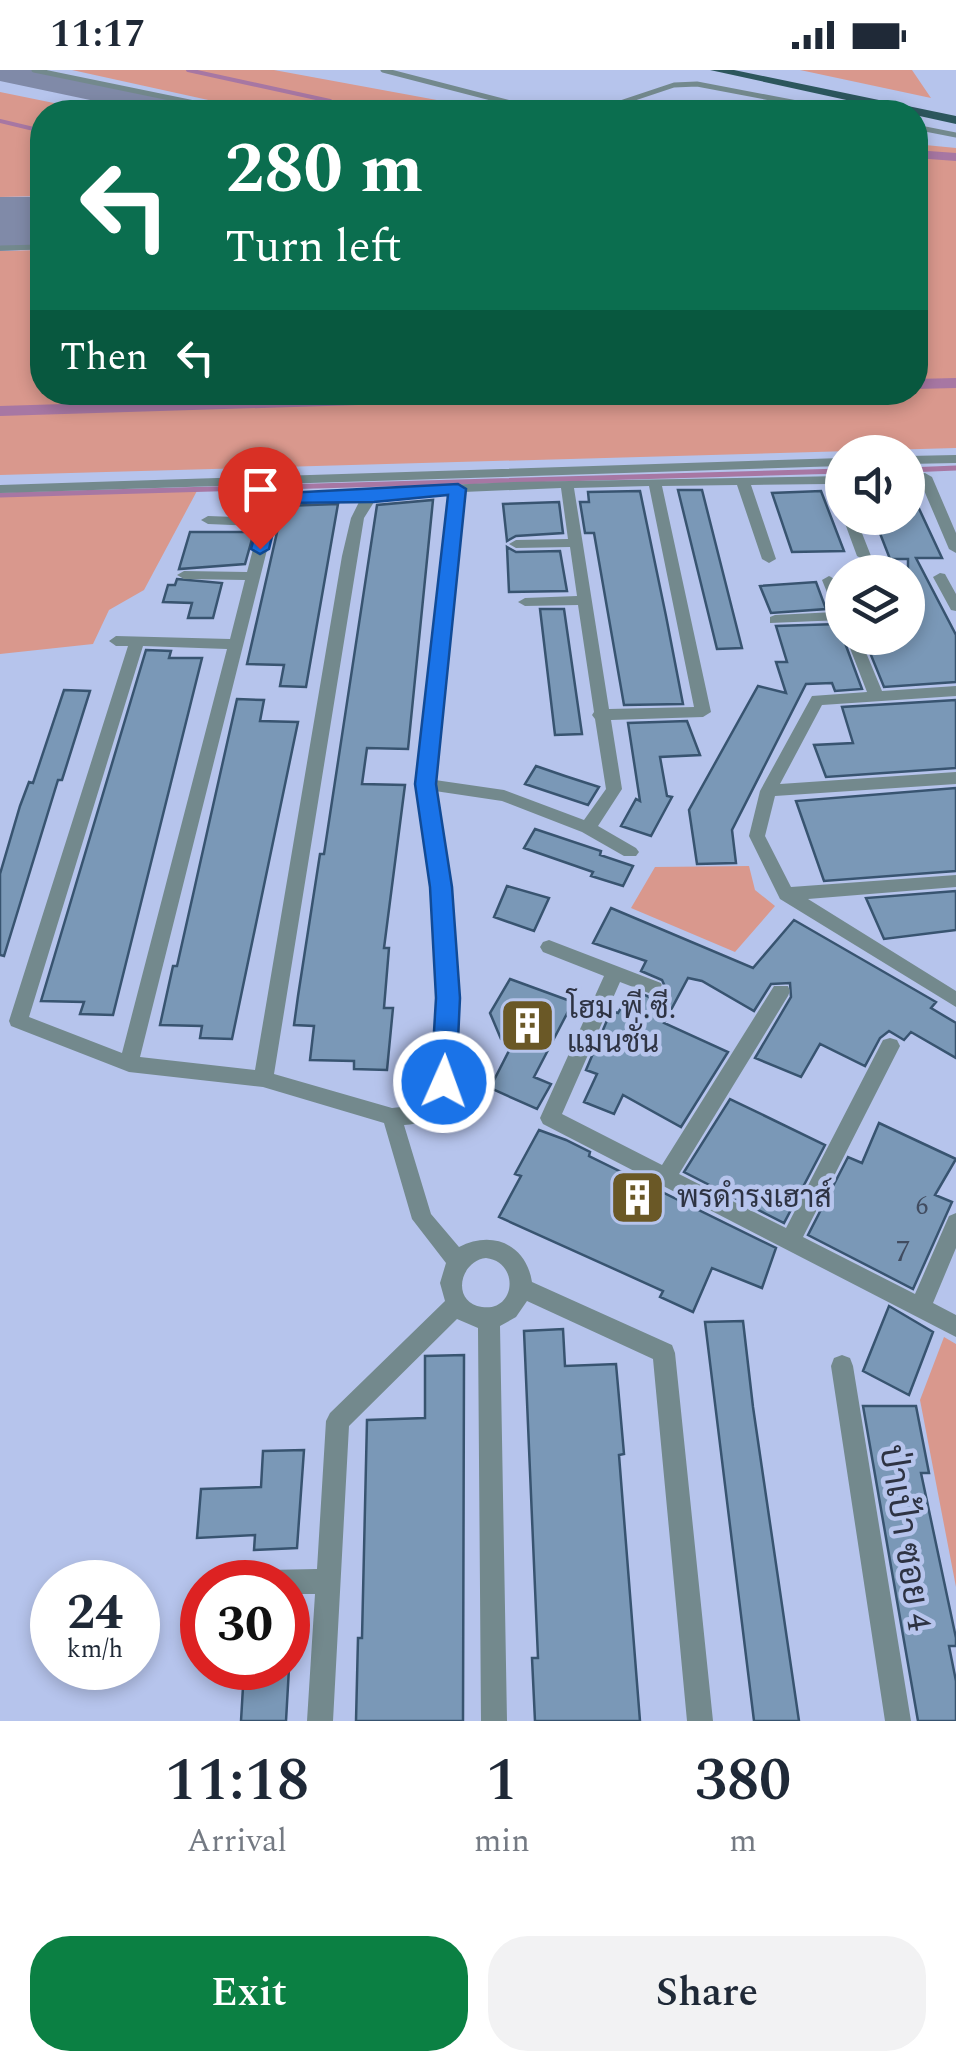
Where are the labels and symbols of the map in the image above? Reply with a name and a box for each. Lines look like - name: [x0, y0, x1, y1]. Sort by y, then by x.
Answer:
- pin: [218, 447, 303, 550]
- place label: โฮม พี.ซี. แมนชั่น: [565, 986, 676, 1066]
- building icon: โฮม พี.ซี. แมนชั่น: [498, 996, 558, 1056]
- position arrow: [392, 1030, 496, 1134]
- building icon: พรดำรงเฮาส์: [608, 1168, 668, 1228]
- place label: พรดำรงเฮาส์: [677, 1175, 832, 1221]
- house number: 6: [916, 1188, 928, 1226]
- house number: 7: [896, 1229, 911, 1275]
- street label: ป่าเป้า ซอย 4: [864, 1441, 946, 1635]
- speed limit sign: 30: [180, 1560, 310, 1690]

